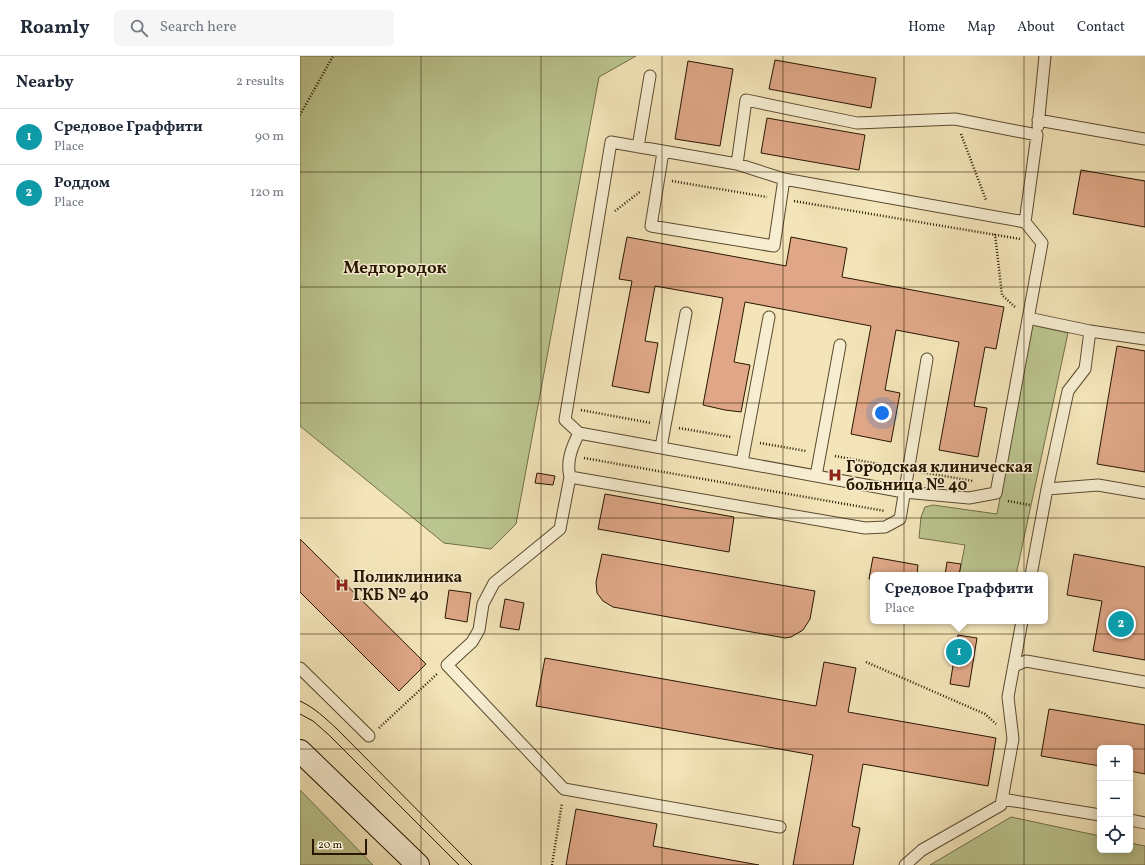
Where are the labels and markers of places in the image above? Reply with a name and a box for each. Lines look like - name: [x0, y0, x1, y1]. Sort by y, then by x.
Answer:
- place label: Городская клиническая больница № 40: [846, 457, 1033, 497]
- hospital icon: Городская клиническая больница № 40: [827, 467, 843, 483]
- place label: Поликлиника ГКБ № 40: [353, 567, 463, 607]
- hospital icon: Поликлиника ГКБ № 40: [334, 577, 350, 593]
- pin: 2: [1108, 609, 1134, 639]
- pin: 1: [946, 637, 972, 667]

